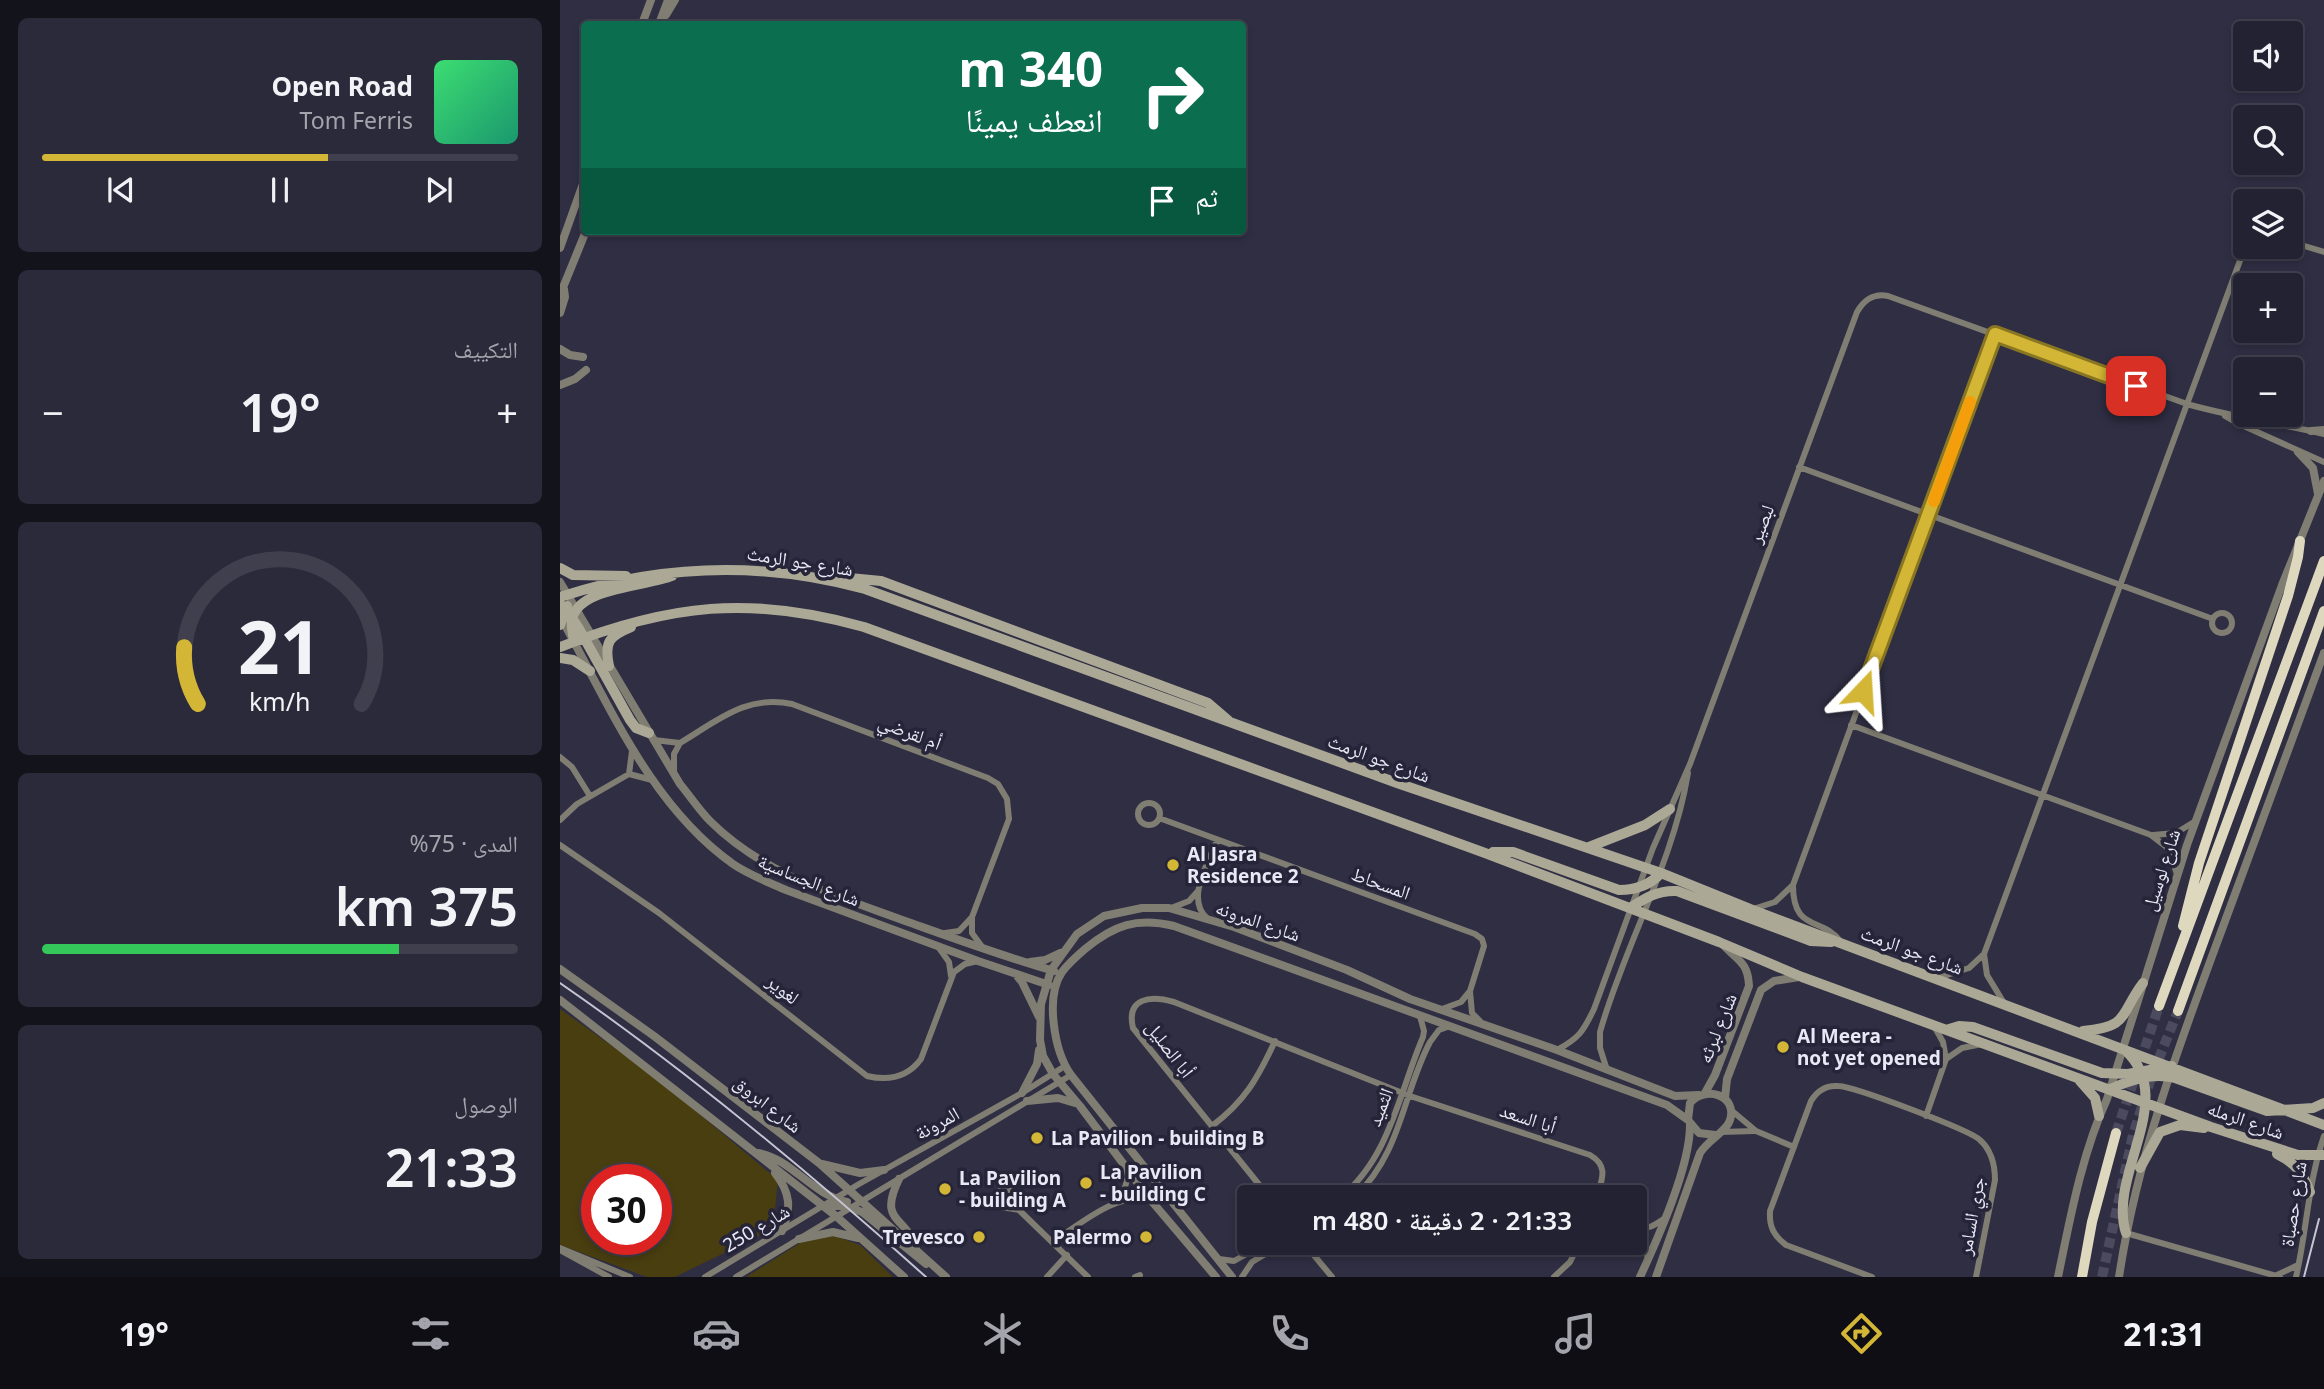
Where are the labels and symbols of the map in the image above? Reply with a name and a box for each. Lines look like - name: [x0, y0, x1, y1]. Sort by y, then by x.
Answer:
- pin: [2106, 356, 2166, 416]
- street label: لبصير: [1742, 501, 1780, 548]
- street label: شارع جو الرمث: [745, 540, 855, 582]
- position arrow: [1826, 654, 1900, 728]
- street label: أم لقرضي: [874, 708, 945, 759]
- street label: شارع جو الرمث: [1324, 727, 1434, 789]
- street label: شارع لوسيل: [2136, 826, 2186, 914]
- place label: Al Jasra Residence 2: [1187, 841, 1299, 889]
- street label: شارع الجساسية: [754, 848, 864, 912]
- marker: Al Jasra Residence 2: [1165, 857, 1181, 873]
- street label: المسحاط: [1348, 860, 1414, 906]
- street label: شارع المرونه: [1212, 894, 1304, 948]
- street label: شارع جو الرمث: [1857, 919, 1967, 981]
- street label: لغوير: [760, 967, 805, 1010]
- street label: شارع لبرثه: [1691, 989, 1743, 1067]
- street label: أبا الصليل: [1140, 1015, 1200, 1083]
- place label: Al Meera - not yet opened: [1797, 1023, 1941, 1071]
- marker: Al Meera - not yet opened: [1775, 1039, 1791, 1055]
- street label: شارع ابروق: [729, 1069, 807, 1139]
- street label: الثميد: [1361, 1084, 1399, 1130]
- street label: شارع الرمله: [2204, 1095, 2288, 1145]
- street label: أبا السعد: [1497, 1097, 1559, 1139]
- street label: المرونة: [910, 1100, 964, 1146]
- place label: La Pavilion - building B: [1051, 1125, 1265, 1151]
- marker: La Pavilion - building B: [1029, 1130, 1045, 1146]
- place label: La Pavilion - building C: [1100, 1159, 1206, 1207]
- street label: شارع حصباة: [2273, 1159, 2313, 1249]
- speed limit sign: 30: [581, 1164, 672, 1255]
- place label: La Pavilion - building A: [959, 1165, 1067, 1213]
- marker: La Pavilion - building C: [1078, 1175, 1094, 1191]
- street label: جري السامر: [1951, 1175, 1993, 1259]
- marker: La Pavilion - building A: [937, 1181, 953, 1197]
- street label: شارع 250: [718, 1198, 794, 1258]
- place label: Trevesco: [883, 1224, 965, 1250]
- place label: Palermo: [1053, 1224, 1132, 1250]
- marker: Trevesco: [971, 1229, 987, 1245]
- marker: Palermo: [1138, 1229, 1154, 1245]

